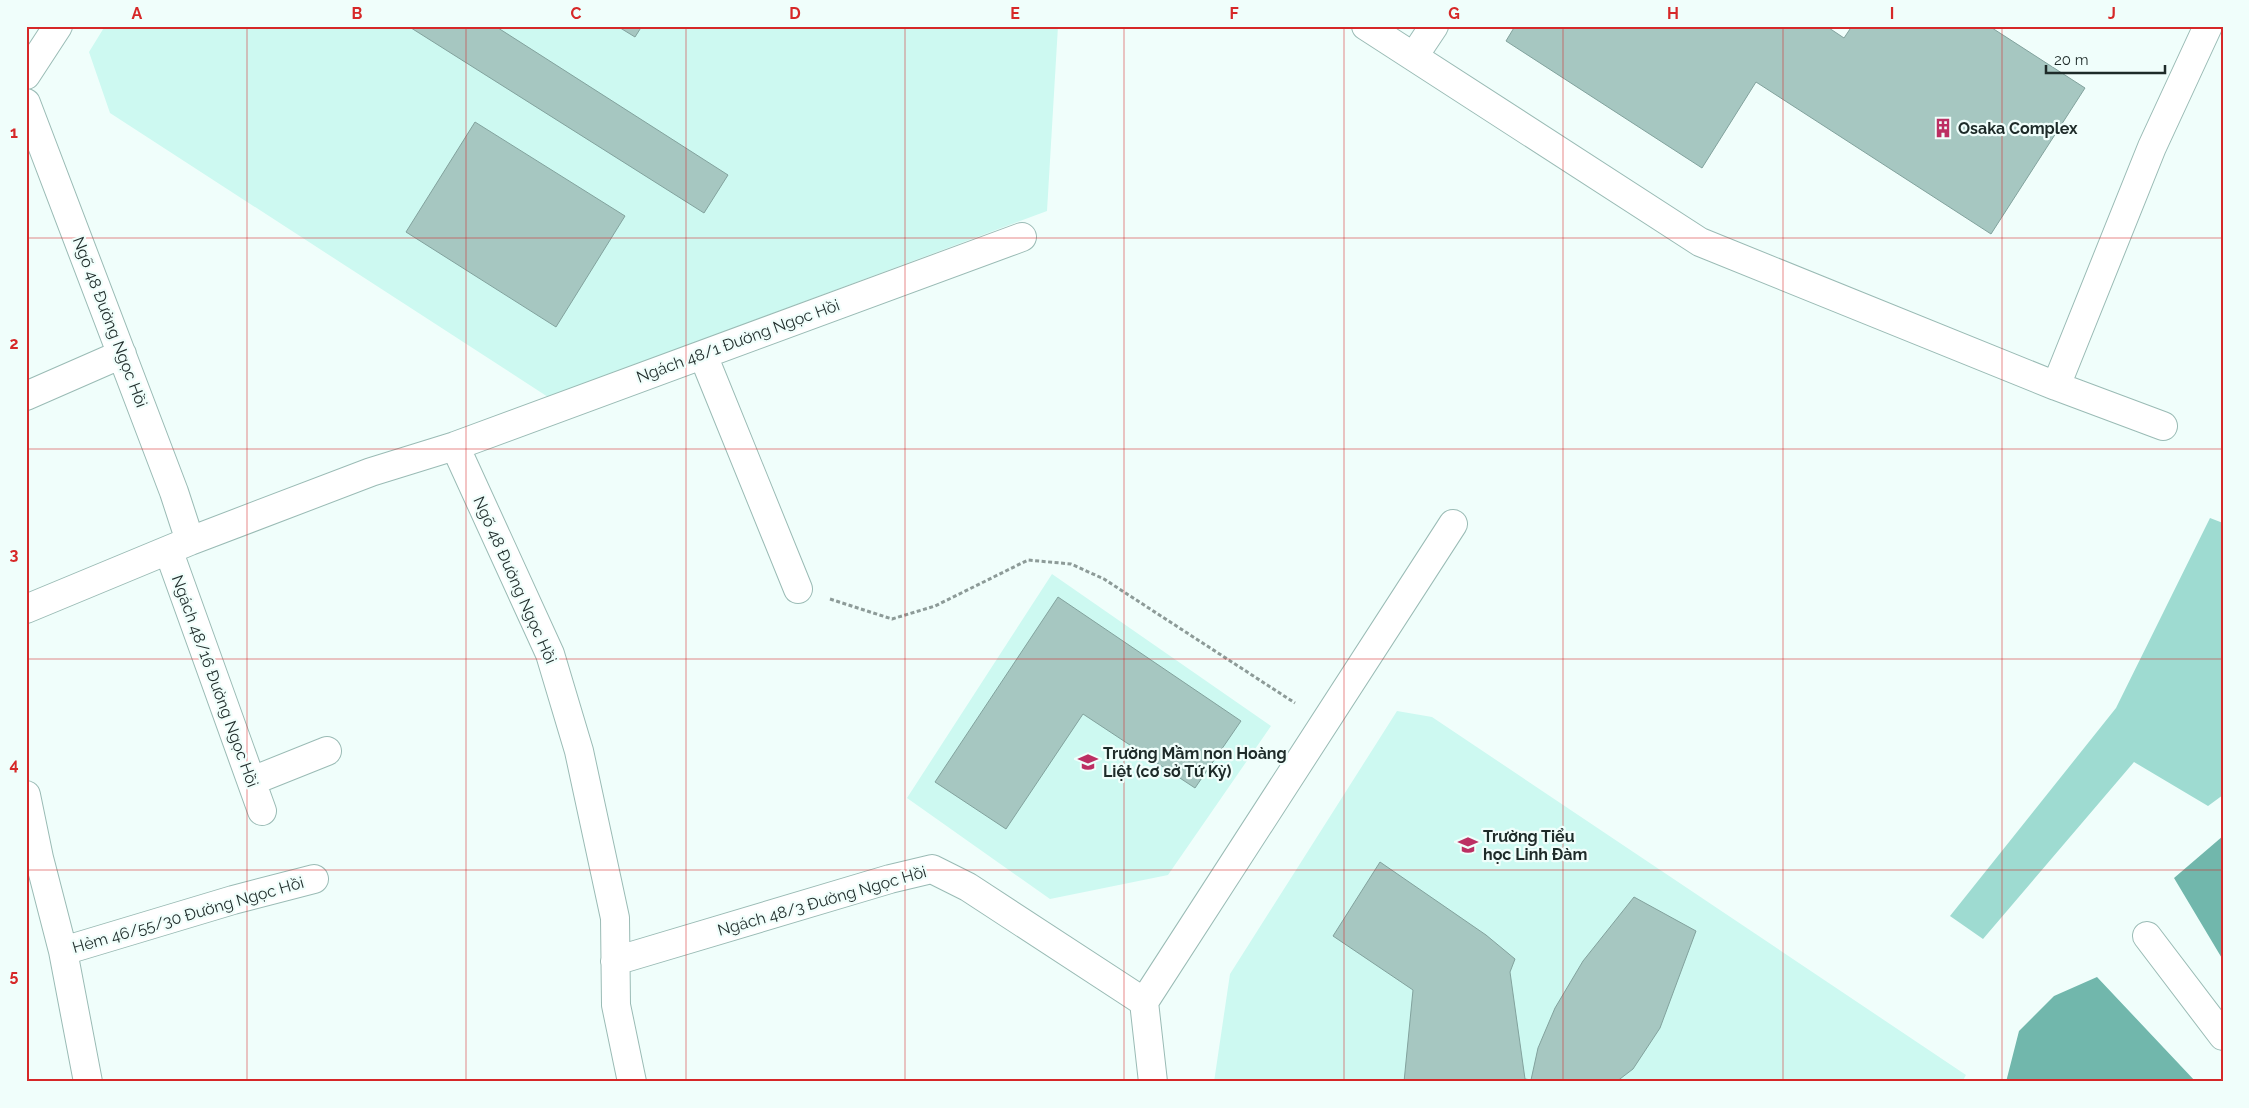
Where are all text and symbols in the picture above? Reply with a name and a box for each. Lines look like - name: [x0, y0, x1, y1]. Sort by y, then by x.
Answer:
- text: A: [132, 4, 143, 23]
- text: B: [352, 4, 363, 23]
- text: C: [571, 4, 582, 23]
- text: D: [789, 4, 801, 23]
- text: E: [1010, 4, 1020, 23]
- text: F: [1229, 4, 1239, 23]
- text: G: [1448, 4, 1460, 23]
- text: H: [1667, 4, 1679, 23]
- text: I: [1890, 4, 1894, 23]
- text: J: [2108, 4, 2116, 23]
- scale bar: [2046, 42, 2165, 74]
- text: 20 m: [2054, 51, 2089, 69]
- building icon: Osaka Complex: [1932, 117, 1954, 139]
- place label: Osaka Complex: [1958, 119, 2078, 138]
- text: 1: [10, 123, 18, 142]
- street label: Ngõ 48 Đường Ngọc Hồi: [69, 234, 151, 410]
- street label: Ngách 48/1 Đường Ngọc Hồi: [634, 295, 842, 387]
- text: 2: [9, 334, 19, 353]
- street label: Ngõ 48 Đường Ngọc Hồi: [469, 493, 561, 667]
- text: 3: [10, 545, 19, 564]
- street label: Ngách 48/16 Đường Ngọc Hồi: [168, 572, 262, 790]
- place label: Trường Mầm non Hoàng Liệt (cơ sở Tứ Kỳ): [1103, 744, 1287, 781]
- school or university icon: Trường Mầm non Hoàng Liệt (cơ sở Tứ Kỳ): [1077, 751, 1099, 773]
- text: 4: [9, 755, 19, 774]
- place label: Trường Tiểu học Linh Đàm: [1483, 827, 1587, 864]
- school or university icon: Trường Tiểu học Linh Đàm: [1457, 834, 1479, 856]
- street label: Ngách 48/3 Đường Ngọc Hồi: [715, 862, 929, 940]
- street label: Hẻm 46/55/30 Đường Ngọc Hồi: [70, 873, 306, 957]
- text: 5: [10, 966, 19, 985]

